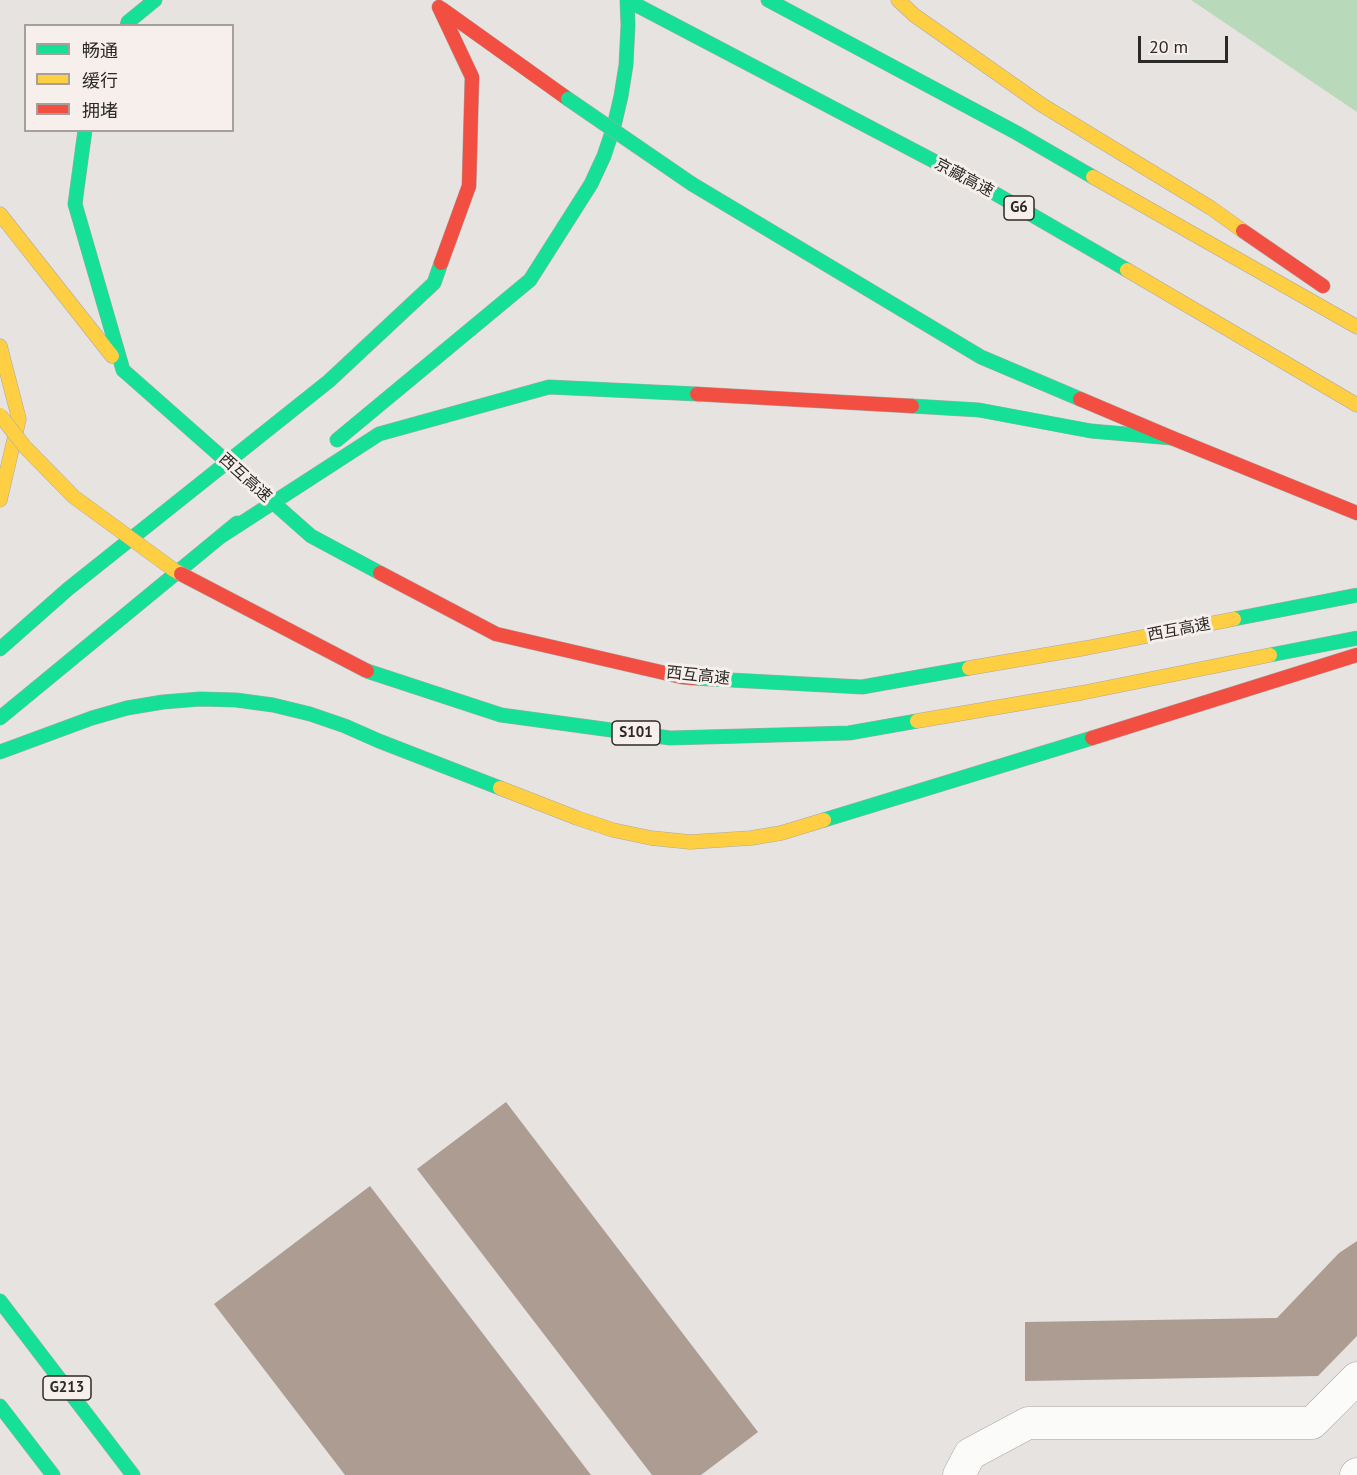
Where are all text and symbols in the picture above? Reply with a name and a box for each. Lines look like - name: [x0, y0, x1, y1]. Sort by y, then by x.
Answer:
- legend: [24, 24, 234, 132]
- scale bar: [1141, 24, 1231, 62]
- text: 20 m: [1149, 35, 1188, 58]
- text: 畅通: [82, 39, 118, 62]
- text: 缓行: [82, 69, 118, 92]
- text: 拥堵: [82, 99, 118, 122]
- street label: 京藏高速: [931, 155, 997, 201]
- road number: G6: [1004, 196, 1034, 220]
- street label: 西互高速: [215, 449, 275, 507]
- street label: 西互高速: [1146, 614, 1212, 646]
- street label: 西互高速: [665, 663, 731, 689]
- road number: S101: [612, 721, 660, 745]
- road number: G213: [43, 1376, 91, 1400]

